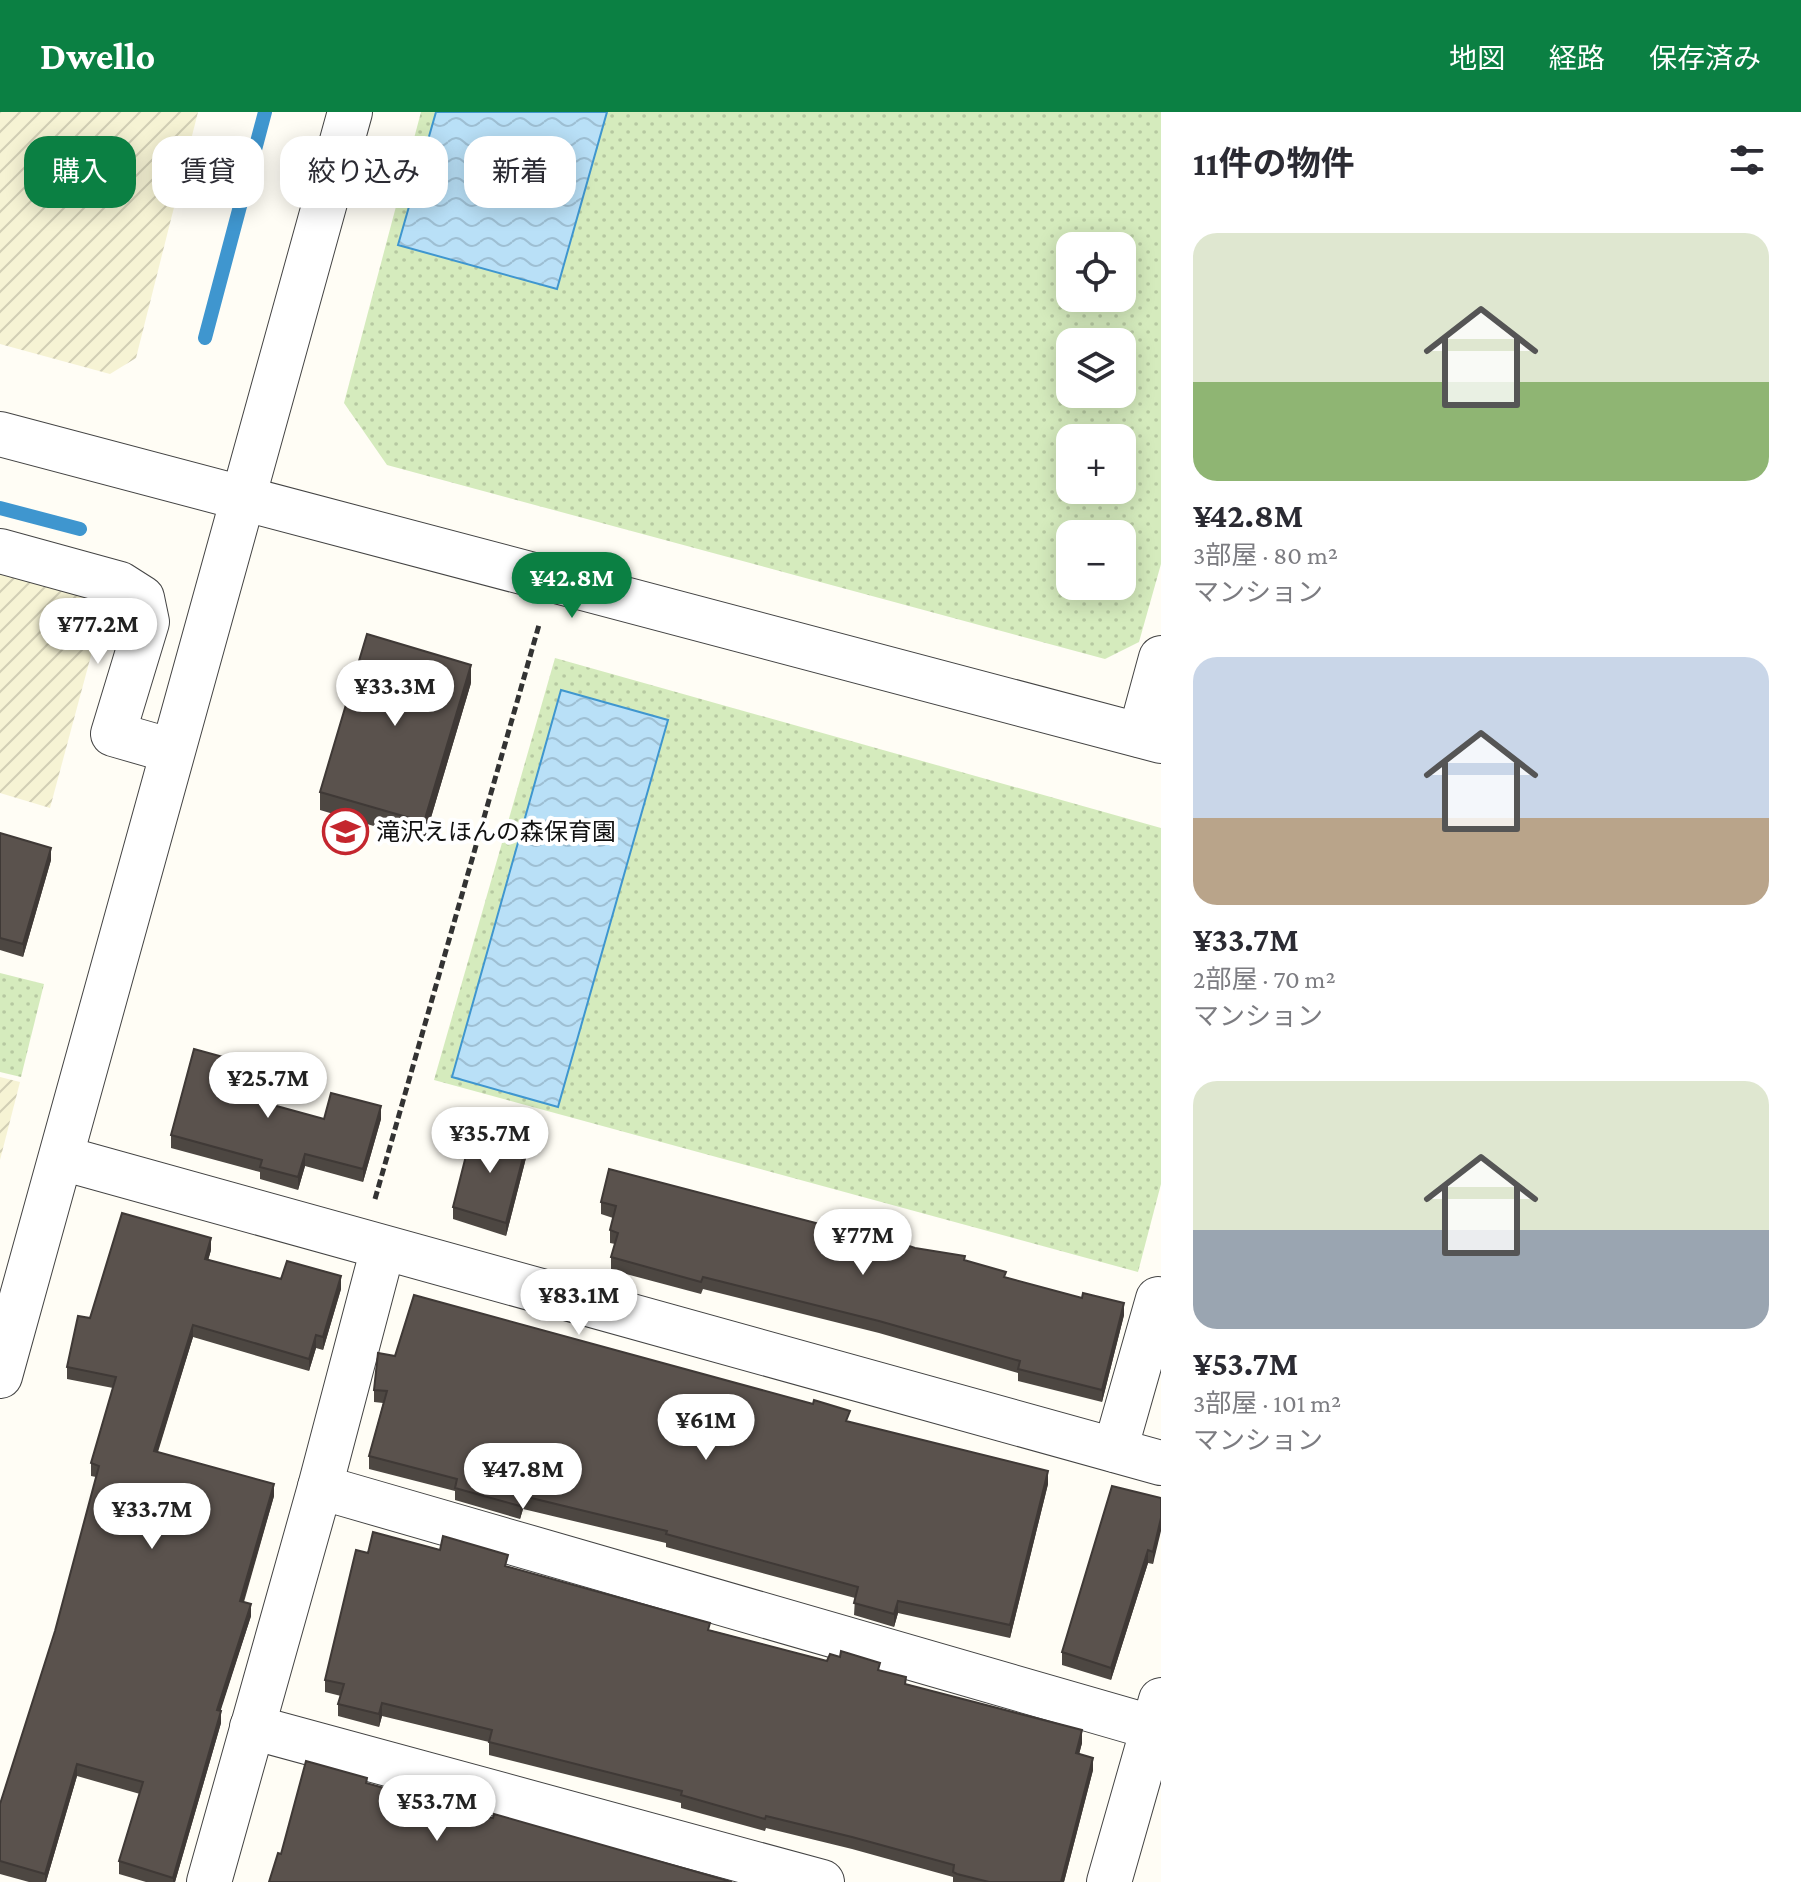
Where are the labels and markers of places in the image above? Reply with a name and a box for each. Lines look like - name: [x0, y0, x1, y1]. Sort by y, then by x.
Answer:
- pin: ¥42.8M: [507, 552, 637, 620]
- pin: ¥77.2M: [33, 598, 163, 666]
- pin: ¥33.3M: [330, 660, 460, 728]
- school or university icon: 滝沢えほんの森保育園: [321, 808, 369, 856]
- place label: 滝沢えほんの森保育園: [376, 818, 616, 845]
- pin: ¥25.7M: [203, 1052, 333, 1120]
- pin: ¥35.7M: [425, 1107, 555, 1175]
- pin: ¥77M: [816, 1209, 910, 1277]
- pin: ¥83.1M: [514, 1269, 644, 1337]
- pin: ¥61M: [659, 1394, 753, 1462]
- pin: ¥47.8M: [458, 1443, 588, 1511]
- pin: ¥33.7M: [87, 1483, 217, 1551]
- pin: ¥53.7M: [372, 1775, 502, 1843]

